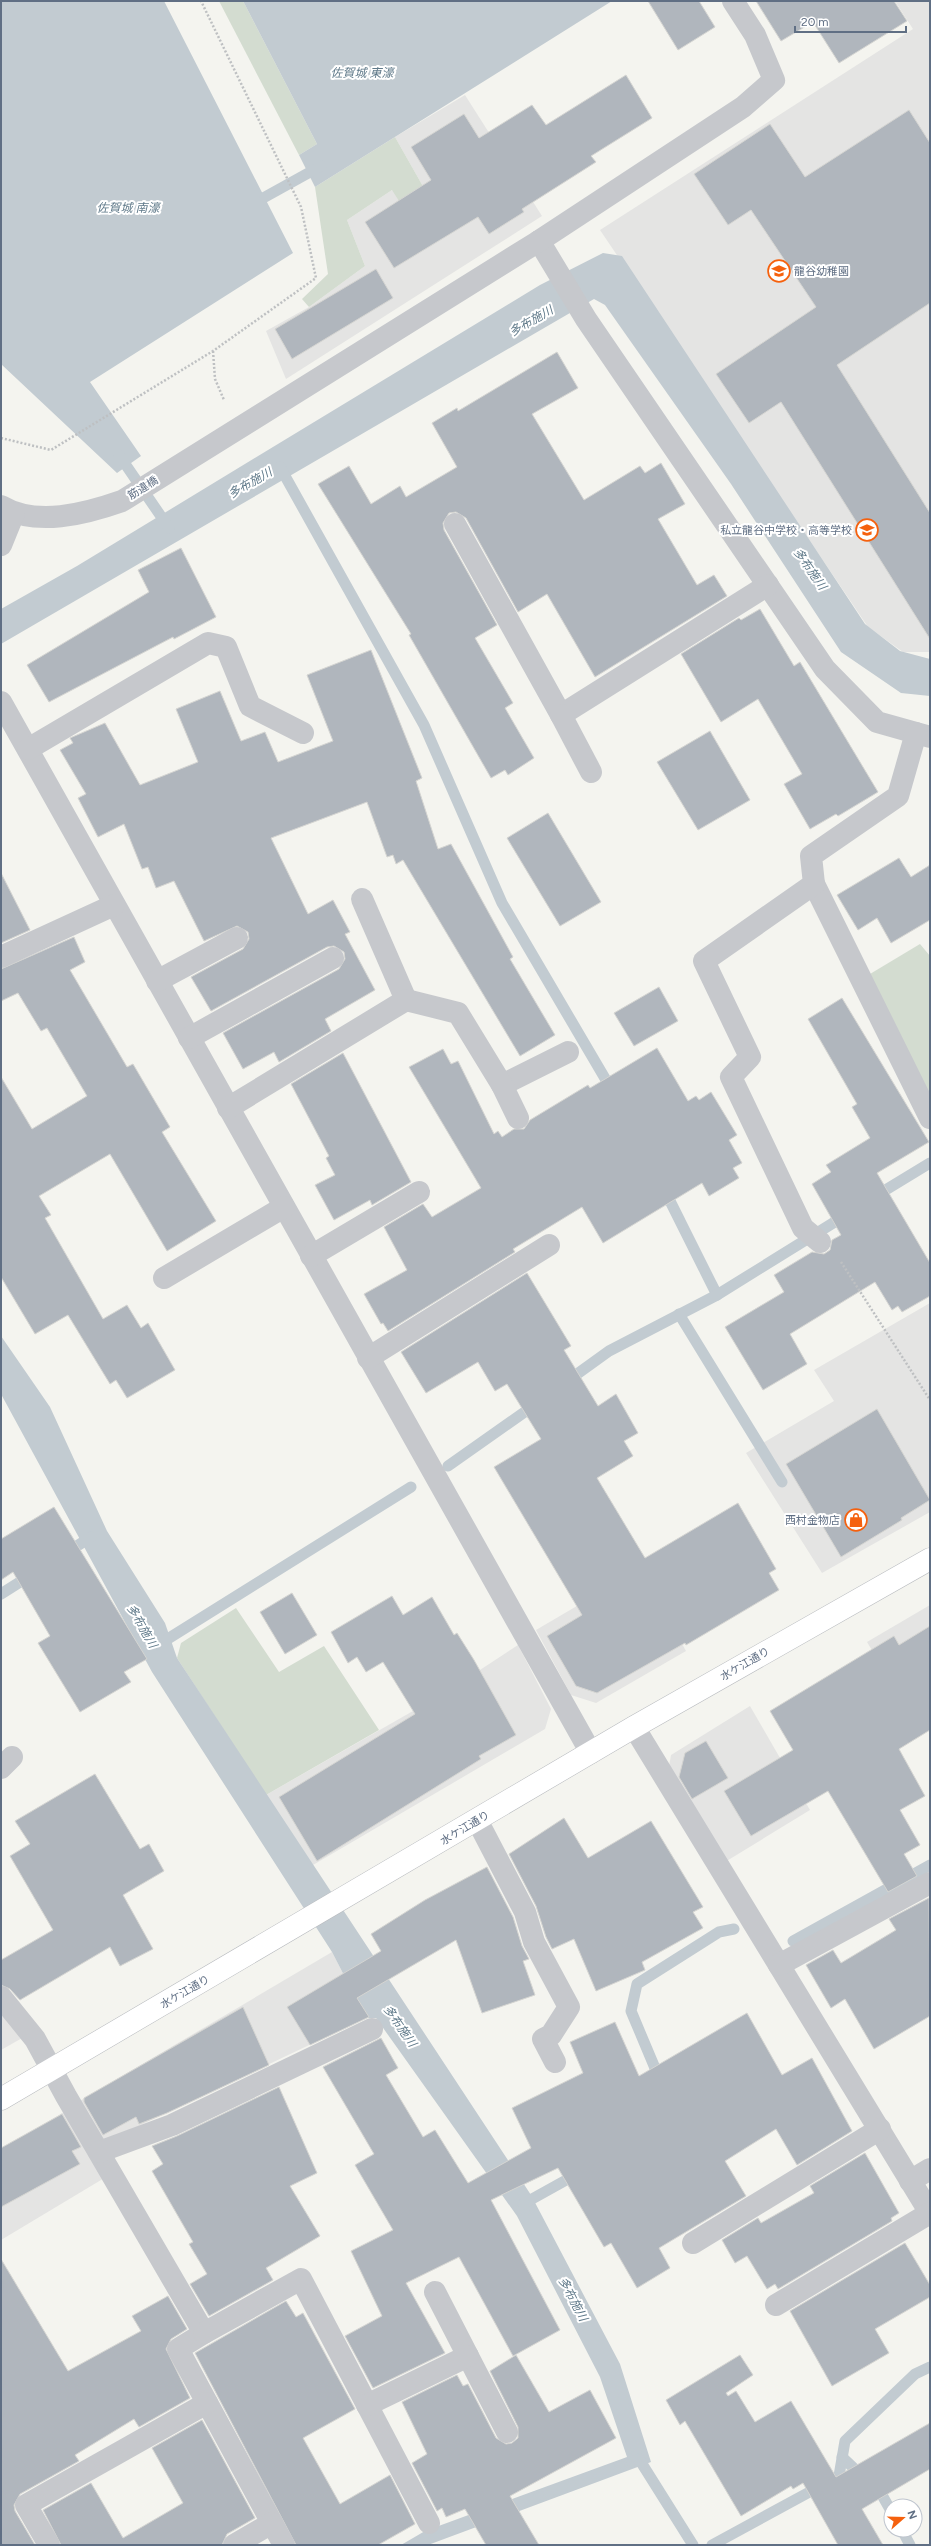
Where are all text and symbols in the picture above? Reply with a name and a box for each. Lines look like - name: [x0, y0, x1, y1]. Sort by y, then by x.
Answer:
- scale bar: [795, 8, 906, 34]
- text: 20 m: [801, 15, 829, 29]
- water label: 佐賀城 東濠: [331, 66, 395, 80]
- water label: 佐賀城 南濠: [97, 201, 161, 215]
- school or university icon: 龍谷幼稚園: [766, 258, 792, 284]
- place label: 龍谷幼稚園: [794, 265, 849, 278]
- water label: 多布施川: [507, 302, 557, 339]
- water label: 多布施川: [226, 464, 276, 501]
- street label: 筋違橋: [126, 474, 160, 502]
- school or university icon: 私立龍谷中学校・高等学校: [854, 517, 880, 543]
- place label: 私立龍谷中学校・高等学校: [720, 524, 852, 537]
- water label: 多布施川: [790, 545, 831, 594]
- shop icon: 西村金物店: [843, 1507, 869, 1533]
- place label: 西村金物店: [785, 1514, 840, 1527]
- water label: 多布施川: [124, 1602, 161, 1652]
- street label: 水ケ江通り: [718, 1645, 772, 1683]
- street label: 水ケ江通り: [438, 1808, 492, 1848]
- street label: 水ケ江通り: [158, 1973, 212, 2011]
- water label: 多布施川: [380, 2002, 421, 2051]
- water label: 多布施川: [556, 2275, 591, 2325]
- north arrow: [883, 2498, 923, 2538]
- text: N: [904, 2509, 919, 2521]

